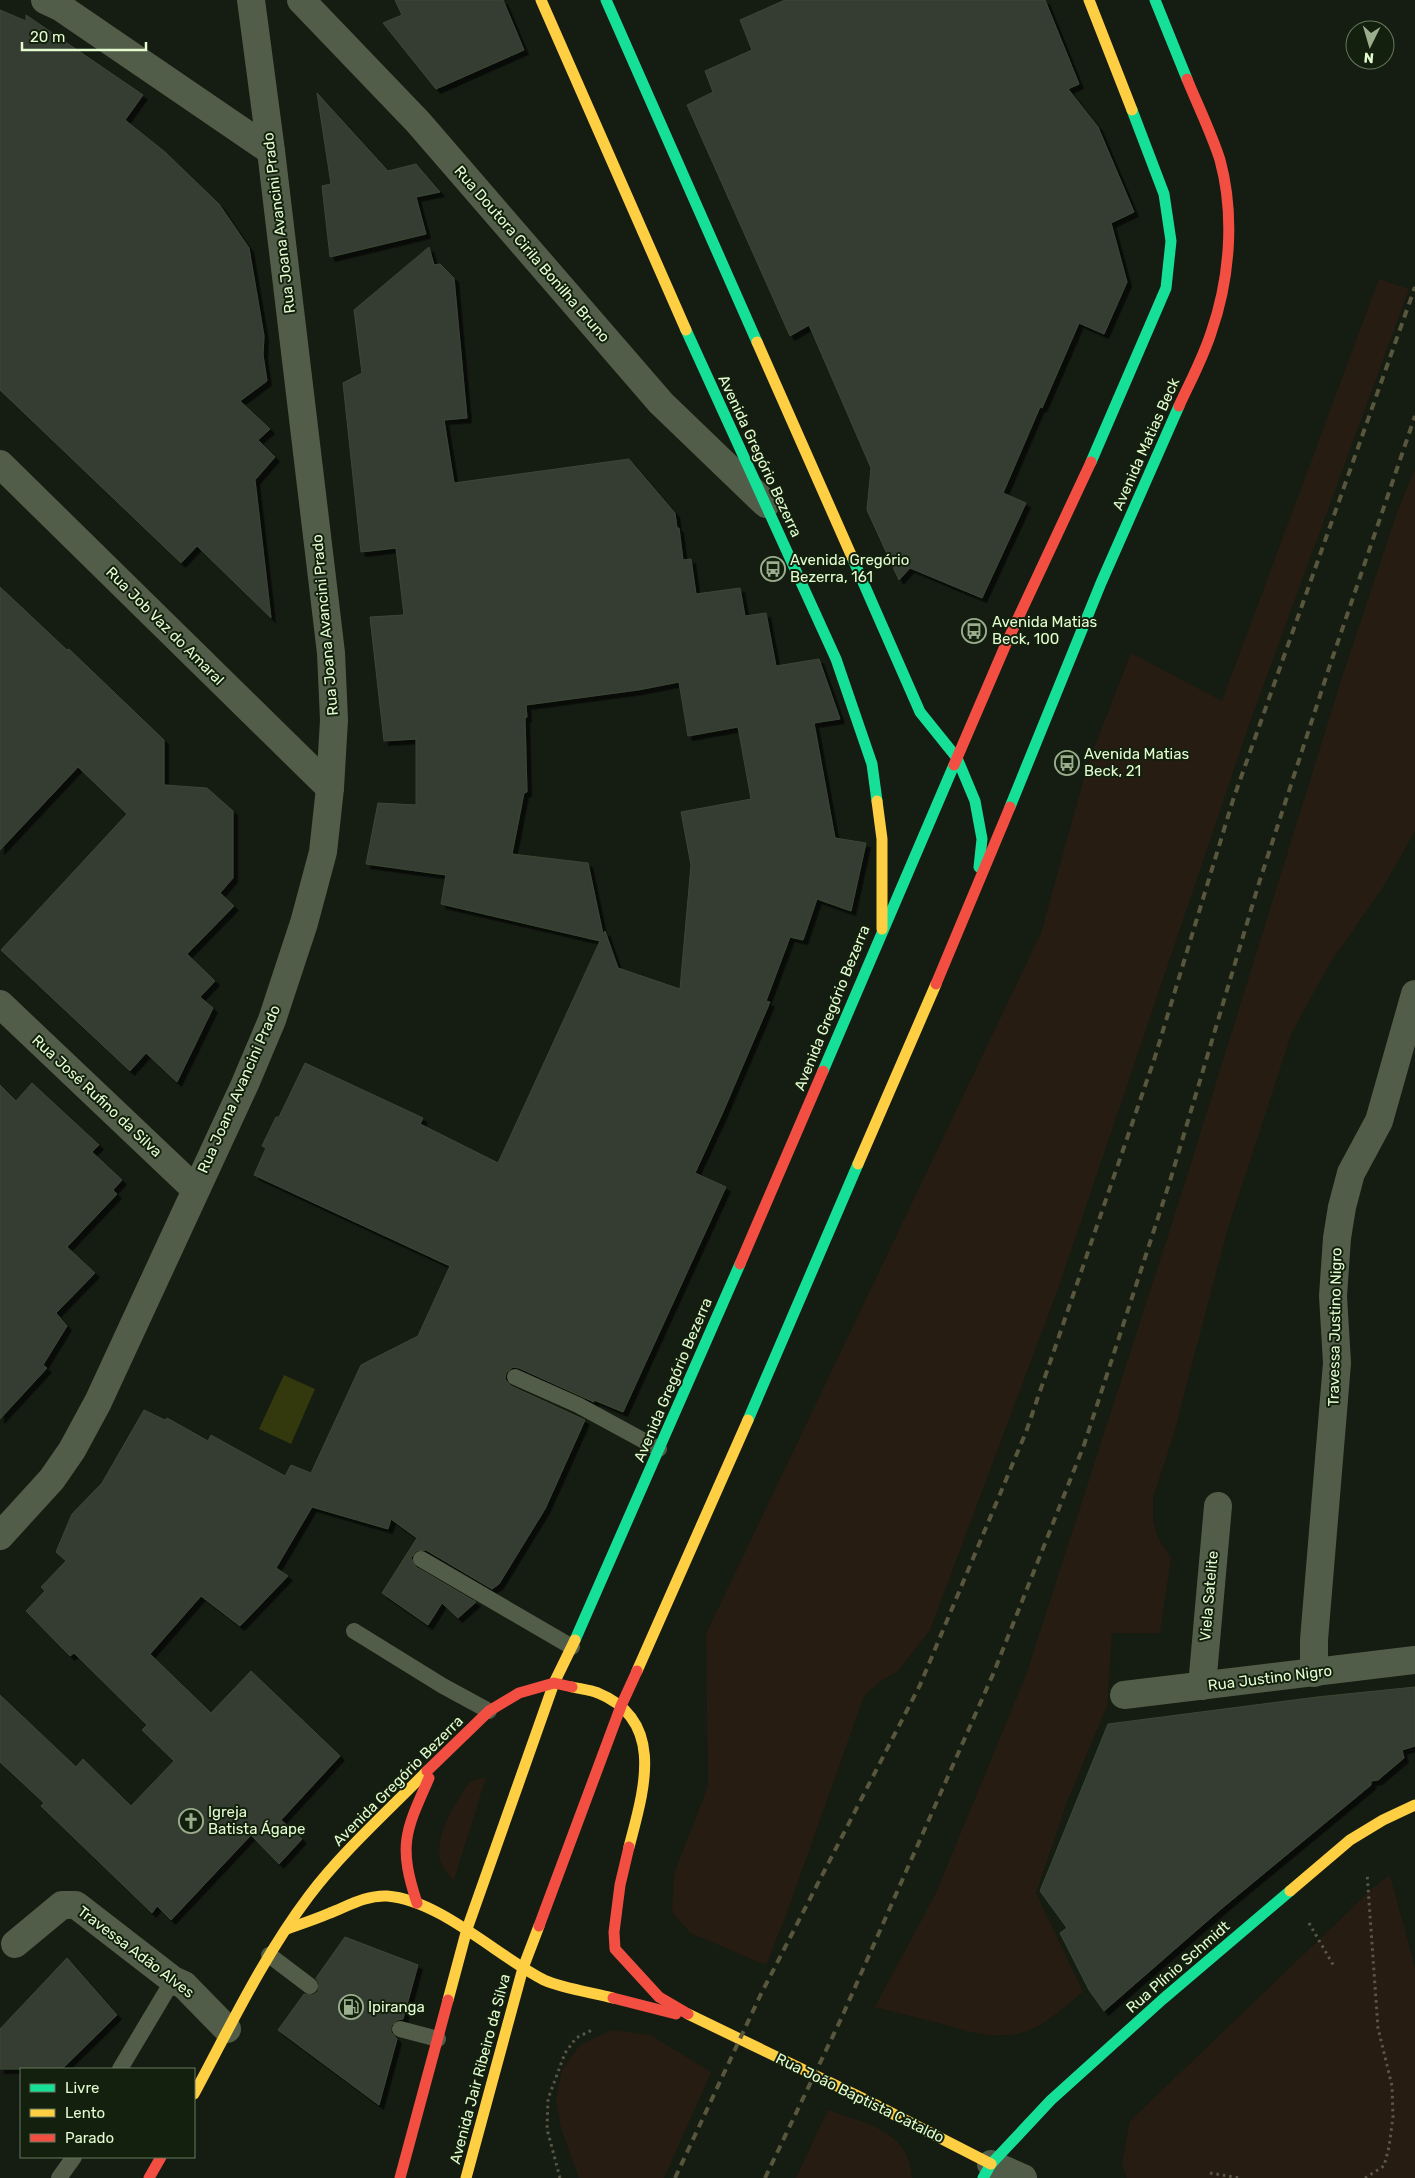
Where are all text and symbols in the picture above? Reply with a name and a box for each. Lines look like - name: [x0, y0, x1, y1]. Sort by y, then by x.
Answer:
- scale bar: [22, 20, 146, 52]
- north arrow: [1345, 20, 1395, 70]
- text: 20 m: [30, 28, 65, 46]
- text: N: [1363, 49, 1375, 66]
- street label: Rua Joana Avancini Prado: [259, 132, 299, 314]
- street label: Rua Doutora Cirila Bonilha Bruno: [450, 162, 614, 346]
- street label: Avenida Gregório Bezerra: [714, 372, 806, 540]
- street label: Avenida Matias Beck: [1109, 375, 1183, 513]
- street label: Rua Joana Avancini Prado: [308, 533, 342, 717]
- place label: Avenida Gregório Bezerra, 161: [790, 551, 909, 586]
- bus stop icon: Avenida Gregório Bezerra, 161: [760, 556, 786, 582]
- street label: Rua Job Vaz do Amaral: [102, 563, 228, 689]
- place label: Avenida Matias Beck, 100: [992, 613, 1098, 648]
- bus stop icon: Avenida Matias Beck, 100: [961, 618, 987, 644]
- place label: Avenida Matias Beck, 21: [1084, 745, 1190, 780]
- bus stop icon: Avenida Matias Beck, 21: [1054, 750, 1080, 776]
- street label: Avenida Gregório Bezerra: [791, 923, 873, 1093]
- street label: Rua Joana Avancini Prado: [194, 1002, 284, 1176]
- street label: Rua José Rufino da Silva: [28, 1031, 166, 1161]
- street label: Travessa Justino Nigro: [1325, 1247, 1345, 1407]
- street label: Avenida Gregório Bezerra: [630, 1295, 716, 1465]
- street label: Viela Satelite: [1196, 1550, 1222, 1642]
- street label: Rua Justino Nigro: [1207, 1661, 1333, 1695]
- street label: Avenida Gregório Bezerra: [329, 1712, 467, 1850]
- place label: Igreja Batista Ágape: [208, 1803, 305, 1838]
- church icon: Igreja Batista Ágape: [178, 1808, 204, 1834]
- street label: Travessa Adão Alves: [74, 1902, 198, 2002]
- street label: Rua Plínio Schmidt: [1123, 1917, 1234, 2017]
- street label: Avenida Jair Ribeiro da Silva: [446, 1972, 514, 2166]
- fuel station icon: Ipiranga: [338, 1994, 364, 2020]
- place label: Ipiranga: [368, 1998, 425, 2016]
- street label: Rua João Baptista Cataldo: [773, 2049, 947, 2147]
- legend: [20, 2068, 195, 2158]
- text: Livre: [65, 2079, 99, 2097]
- text: Lento: [65, 2104, 105, 2122]
- text: Parado: [65, 2129, 114, 2147]

